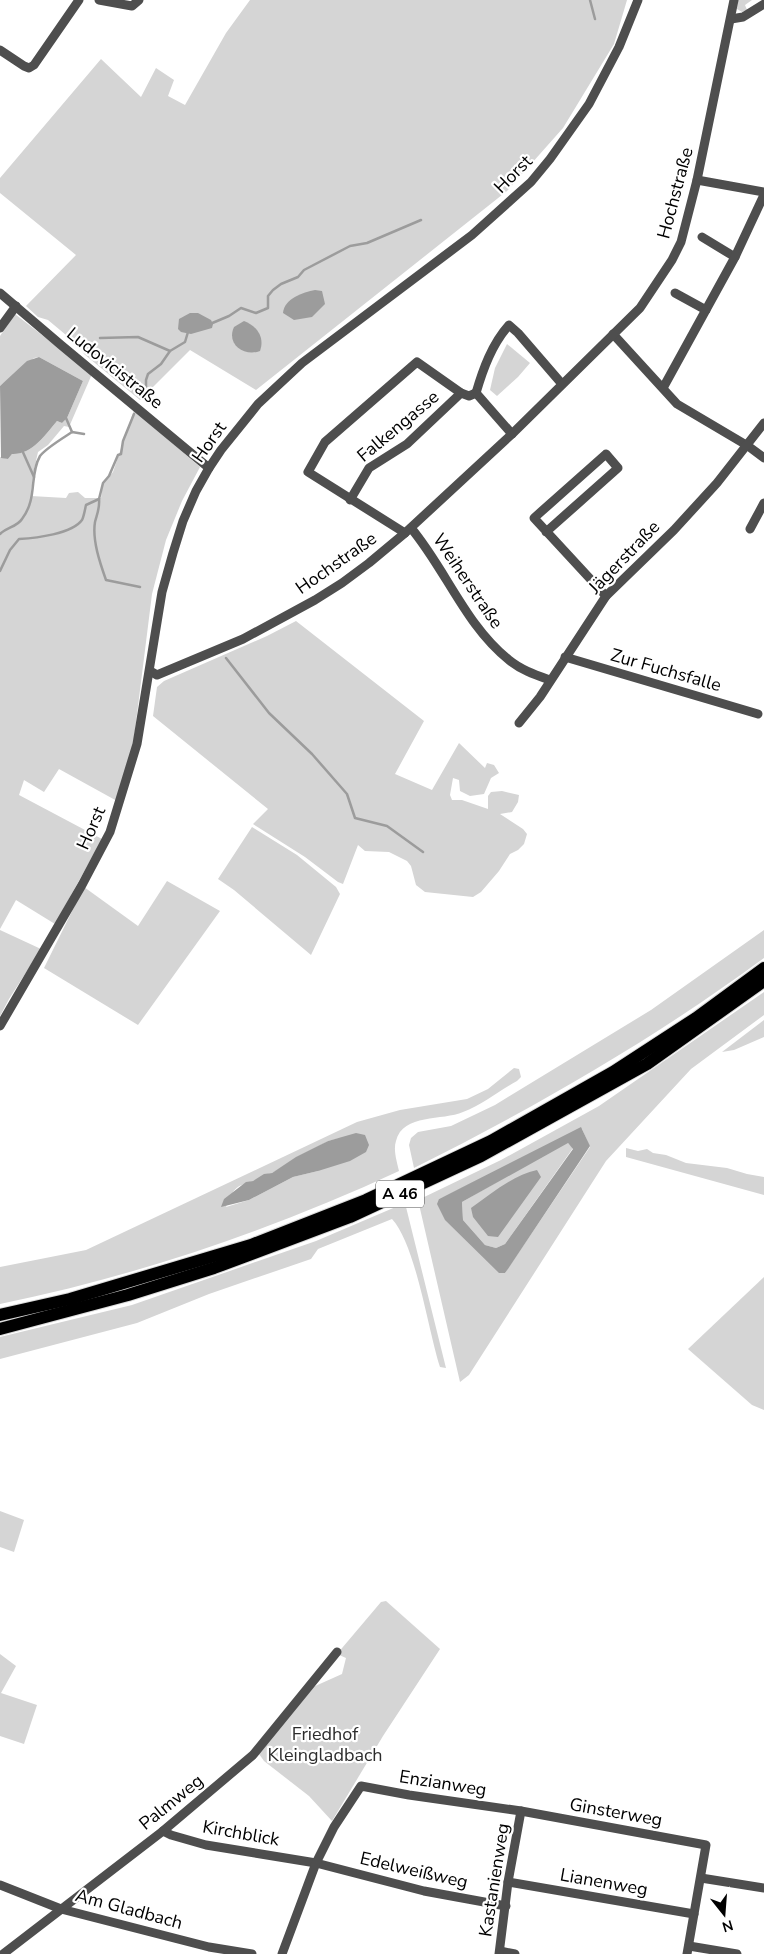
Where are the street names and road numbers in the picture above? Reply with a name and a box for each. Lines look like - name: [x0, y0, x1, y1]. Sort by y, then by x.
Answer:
- street label: Hochstraße: [651, 145, 699, 241]
- street label: Horst: [489, 149, 538, 198]
- street label: Ludovicistraße: [62, 322, 168, 414]
- street label: Falkengasse: [352, 385, 444, 467]
- street label: Horst: [186, 416, 232, 467]
- street label: Jägerstraße: [582, 515, 665, 600]
- street label: Hochstraße: [291, 526, 381, 600]
- street label: Weiherstraße: [427, 529, 509, 633]
- street label: Zur Fuchsfalle: [608, 643, 724, 697]
- street label: Horst: [71, 802, 111, 853]
- road number: A 46: [376, 1180, 424, 1208]
- street label: Enzianweg: [398, 1764, 488, 1802]
- street label: Palmweg: [134, 1769, 208, 1835]
- street label: Ginsterweg: [568, 1792, 664, 1832]
- street label: Kirchblick: [201, 1814, 282, 1852]
- street label: Kastanienweg: [473, 1822, 515, 1938]
- street label: Edelweißweg: [358, 1846, 470, 1894]
- street label: Lianenweg: [558, 1862, 650, 1902]
- street label: Am Gladbach: [73, 1883, 185, 1935]

